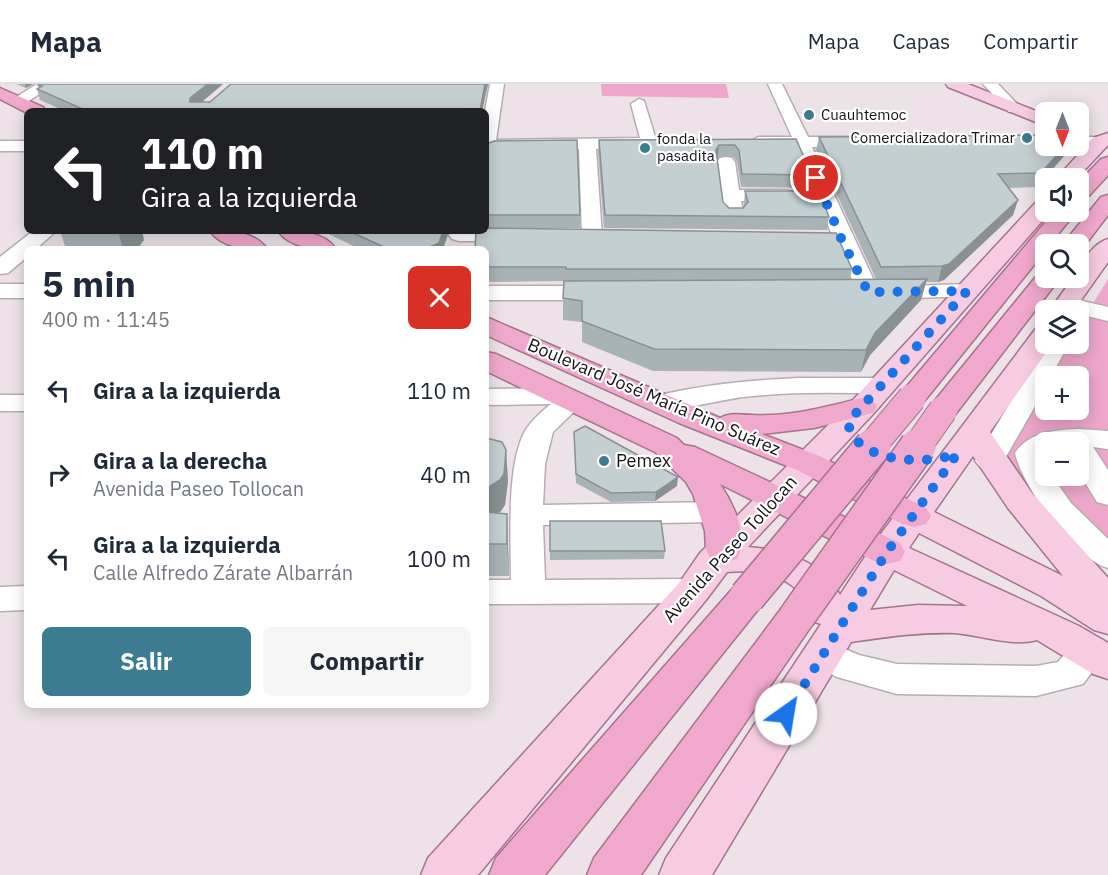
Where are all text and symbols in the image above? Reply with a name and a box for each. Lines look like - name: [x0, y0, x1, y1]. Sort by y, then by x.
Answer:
- text: Mapa: [30, 23, 102, 60]
- text: Mapa: [808, 27, 859, 55]
- text: Capas: [892, 27, 950, 55]
- text: Compartir: [983, 27, 1078, 55]
- north arrow: [1035, 102, 1089, 156]
- map controls: [1035, 102, 1089, 486]
- place label: Cuauhtemoc: [821, 105, 907, 124]
- marker: Cuauhtemoc: [802, 108, 816, 122]
- text: 110 m: [141, 126, 264, 181]
- place label: Comercializadora Trimar: [851, 128, 1015, 147]
- place label: fonda la pasadita: [657, 129, 715, 165]
- marker: Comercializadora Trimar: [1020, 131, 1034, 145]
- icon: left: [42, 132, 120, 210]
- marker: fonda la pasadita: [638, 141, 652, 155]
- pin: [790, 152, 841, 203]
- icon: arrive: [799, 161, 832, 194]
- button: sound: [1035, 168, 1089, 222]
- text: Gira a la izquierda: [141, 179, 357, 214]
- button: search: [1035, 234, 1089, 288]
- text: 5 min: [42, 260, 136, 307]
- button: close: [408, 266, 471, 329]
- button: layers: [1035, 300, 1089, 354]
- text: 400 m · 11:45: [42, 306, 170, 333]
- street label: Boulevard José María Pino Suárez: [524, 333, 784, 460]
- button: +: [1035, 366, 1089, 420]
- icon: left: [42, 374, 75, 407]
- text: Gira a la izquierda: [93, 376, 281, 405]
- text: 110 m: [407, 376, 471, 405]
- button: −: [1035, 432, 1089, 486]
- text: Gira a la derecha: [93, 446, 267, 475]
- place label: Pemex: [616, 449, 671, 472]
- marker: Pemex: [597, 454, 611, 468]
- icon: right: [42, 458, 75, 491]
- text: 40 m: [420, 460, 471, 489]
- street label: Avenida Paseo Tollocan: [658, 470, 802, 627]
- text: Avenida Paseo Tollocan: [93, 475, 304, 502]
- text: Gira a la izquierda: [93, 530, 281, 559]
- icon: left: [42, 542, 75, 575]
- text: 100 m: [407, 544, 471, 573]
- text: Calle Alfredo Zárate Albarrán: [93, 559, 353, 586]
- button: Salir: [42, 627, 251, 696]
- button: Compartir: [263, 627, 471, 696]
- position arrow: [754, 682, 818, 746]

